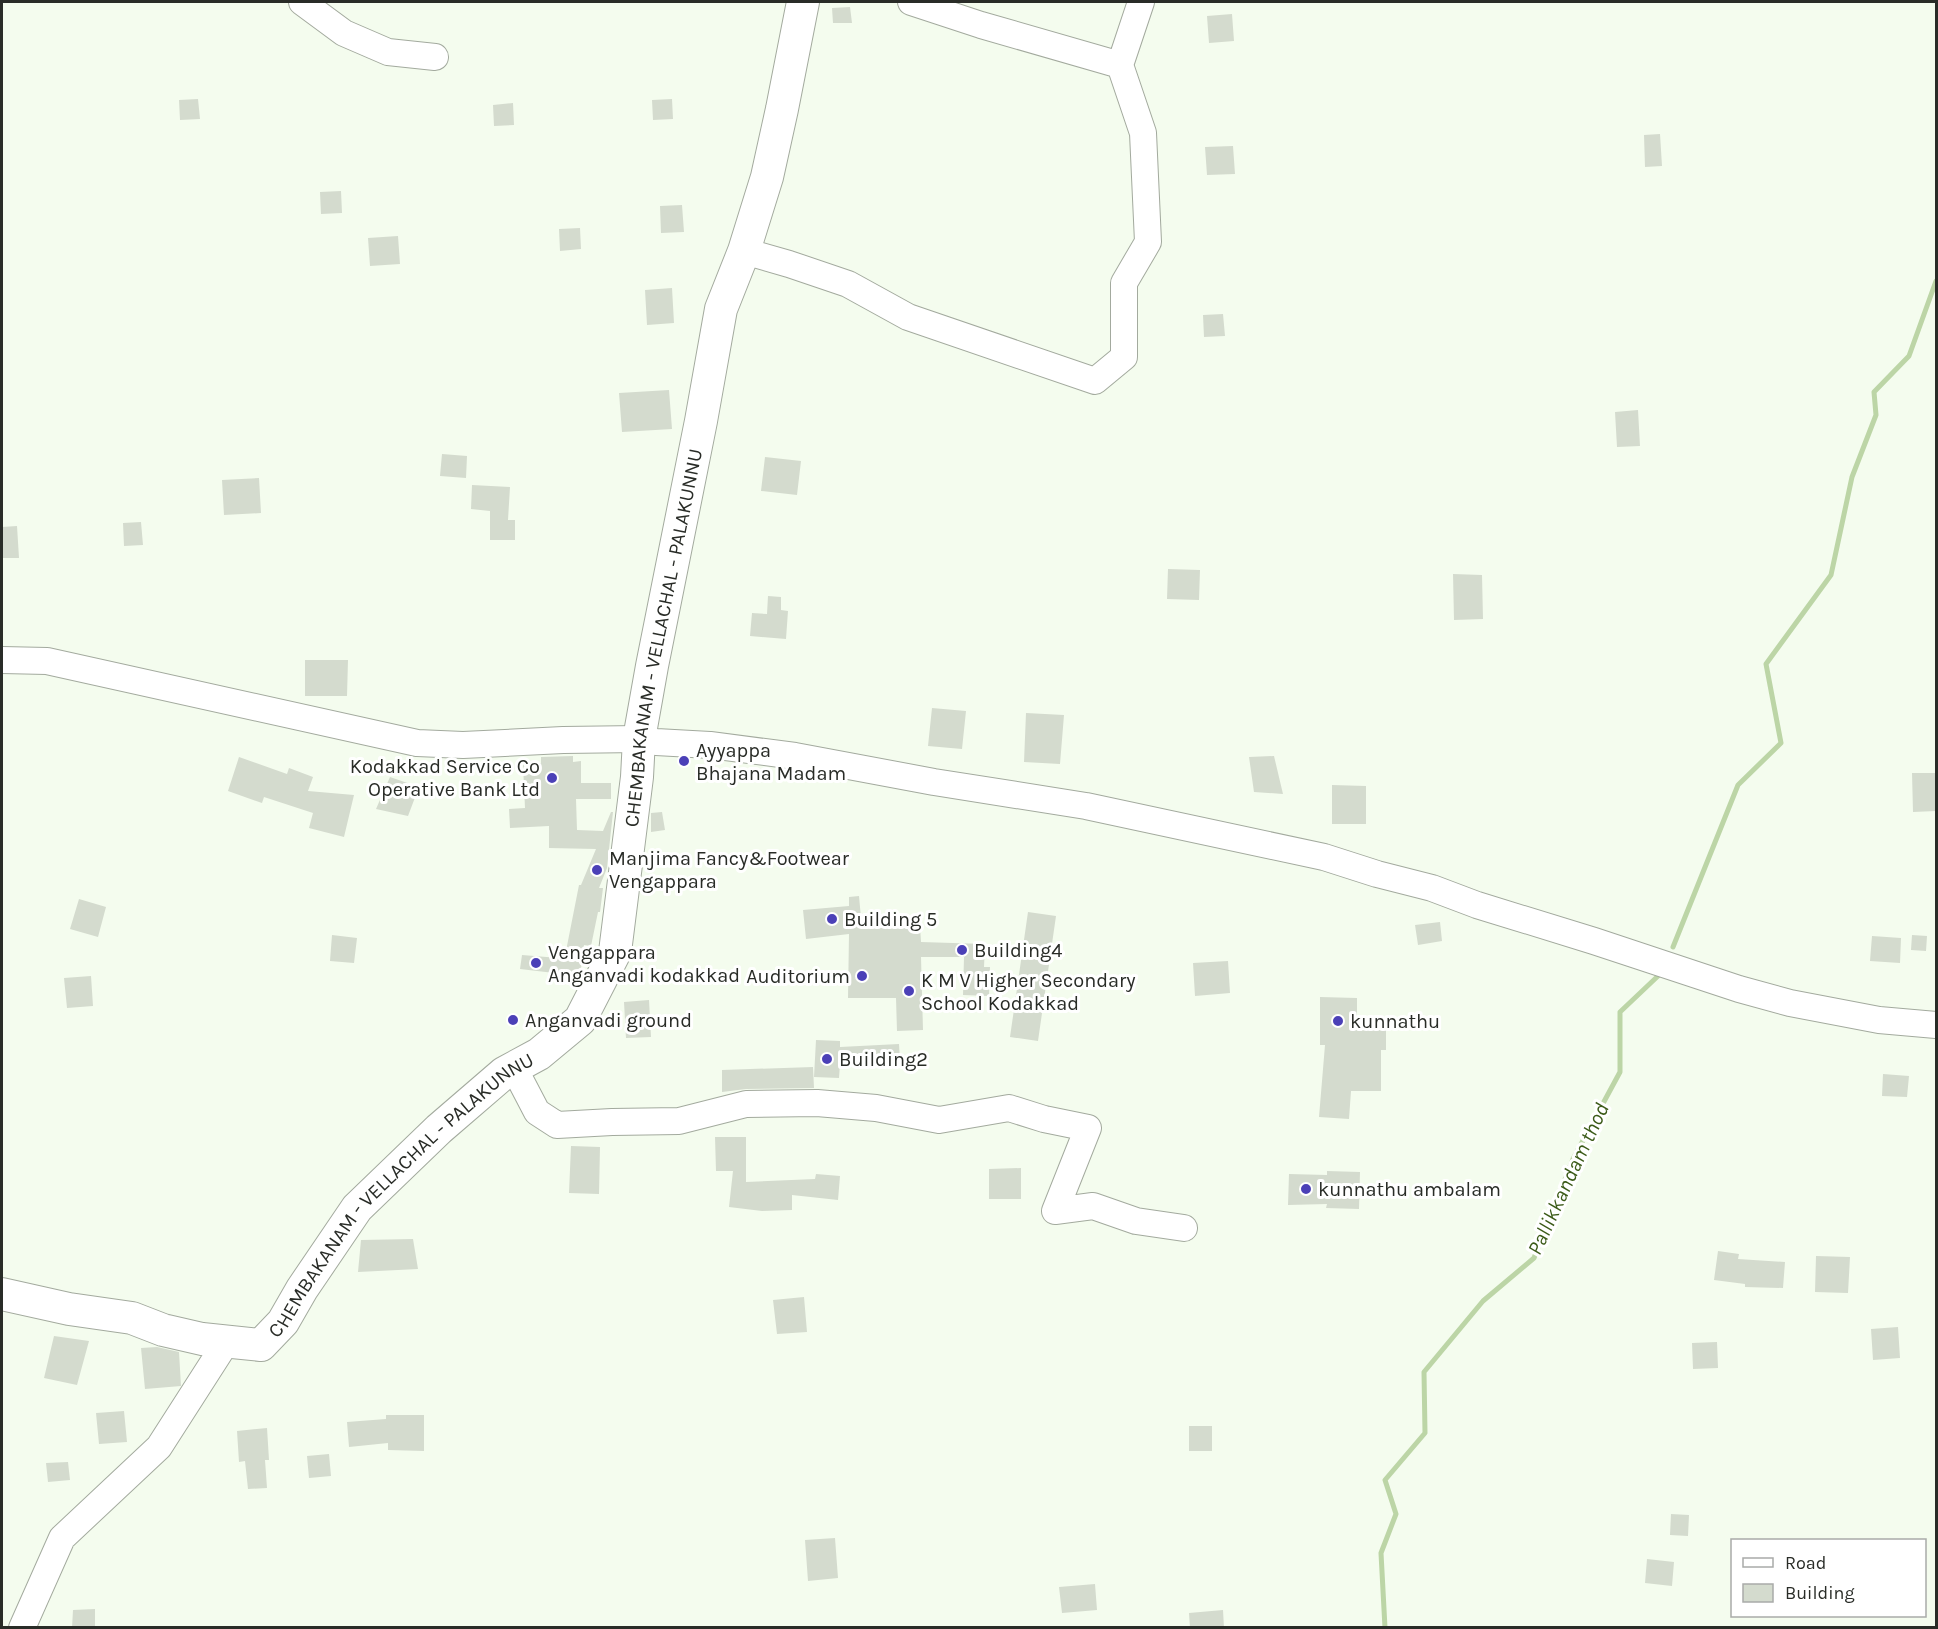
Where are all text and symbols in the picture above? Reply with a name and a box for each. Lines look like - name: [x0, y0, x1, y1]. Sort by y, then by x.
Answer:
- street label: CHEMBAKANAM - VELLACHAL - PALAKUNNU: [619, 447, 707, 828]
- place label: Ayyappa Bhajana Madam: [696, 739, 846, 785]
- marker: Ayyappa Bhajana Madam: [677, 754, 691, 768]
- place label: Kodakkad Service Co Operative Bank Ltd: [350, 755, 540, 801]
- marker: Kodakkad Service Co Operative Bank Ltd: [545, 771, 559, 785]
- place label: Manjima Fancy&Footwear Vengappara: [609, 847, 850, 893]
- marker: Manjima Fancy&Footwear Vengappara: [590, 863, 604, 877]
- place label: Building 5: [844, 908, 937, 931]
- marker: Building 5: [825, 912, 839, 926]
- place label: Building4: [974, 939, 1062, 962]
- place label: Vengappara Anganvadi kodakkad: [548, 941, 740, 987]
- marker: Building4: [955, 943, 969, 957]
- marker: Vengappara Anganvadi kodakkad: [529, 956, 543, 970]
- place label: Auditorium: [746, 965, 850, 988]
- marker: Auditorium: [855, 969, 869, 983]
- place label: K M V Higher Secondary School Kodakkad: [921, 969, 1136, 1015]
- marker: K M V Higher Secondary School Kodakkad: [902, 984, 916, 998]
- place label: Anganvadi ground: [525, 1009, 692, 1032]
- place label: kunnathu: [1350, 1010, 1440, 1033]
- marker: Anganvadi ground: [506, 1013, 520, 1027]
- marker: kunnathu: [1331, 1014, 1345, 1028]
- street label: CHEMBAKANAM - VELLACHAL - PALAKUNNU: [263, 1048, 537, 1342]
- place label: Building2: [839, 1048, 928, 1071]
- marker: Building2: [820, 1052, 834, 1066]
- water label: Pallikkandam thod: [1522, 1099, 1614, 1259]
- place label: kunnathu ambalam: [1318, 1178, 1501, 1201]
- marker: kunnathu ambalam: [1299, 1182, 1313, 1196]
- legend: [1731, 1539, 1926, 1617]
- text: Road: [1785, 1552, 1826, 1574]
- text: Building: [1785, 1582, 1855, 1604]

